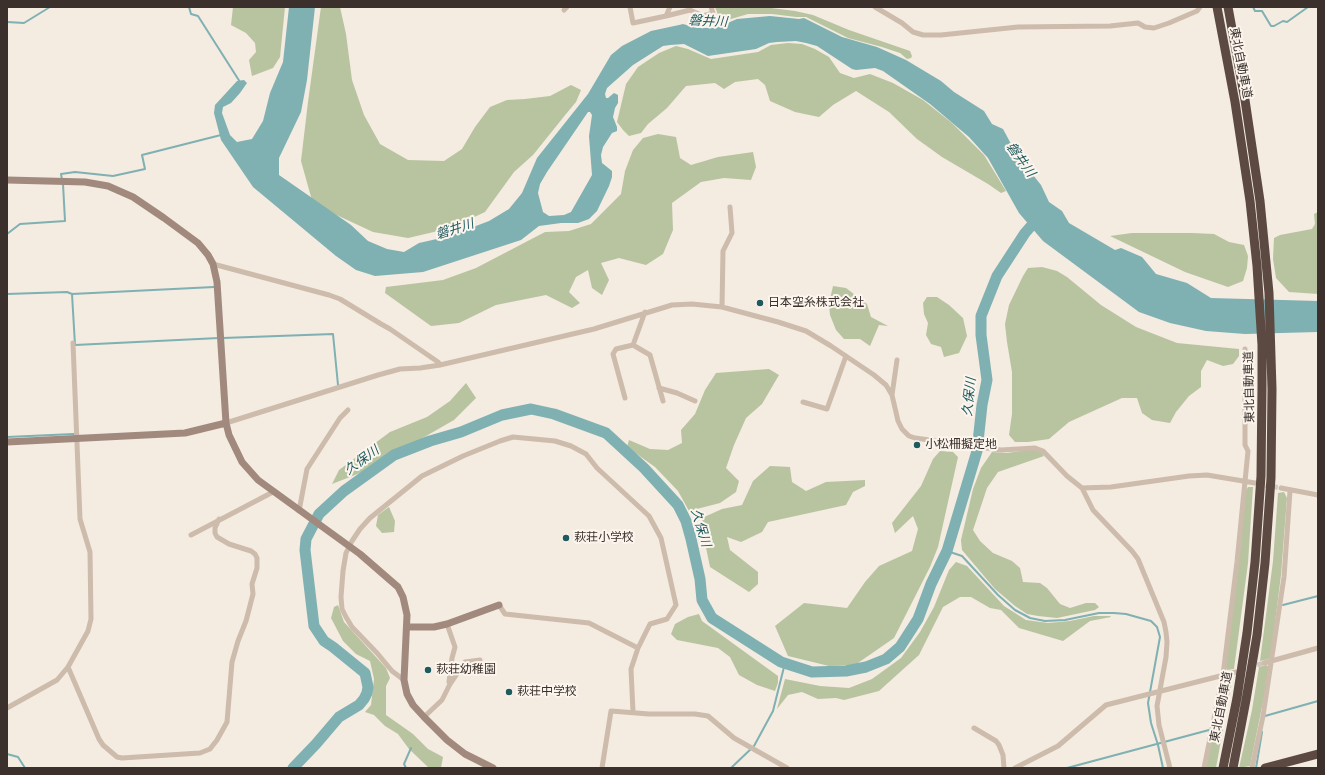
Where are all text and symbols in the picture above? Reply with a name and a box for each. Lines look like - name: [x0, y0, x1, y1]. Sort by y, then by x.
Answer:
- water label: 磐井川: [688, 13, 728, 31]
- street label: 東北自動車道: [1226, 26, 1254, 100]
- water label: 磐井川: [1002, 140, 1038, 180]
- water label: 磐井川: [434, 217, 476, 243]
- place label: 日本空糸株式会社: [768, 296, 864, 310]
- marker: 日本空糸株式会社: [755, 298, 765, 308]
- street label: 東北自動車道: [1242, 351, 1258, 423]
- water label: 久保川: [960, 377, 980, 417]
- place label: 小松柵擬定地: [925, 438, 997, 452]
- marker: 小松柵擬定地: [912, 440, 922, 450]
- water label: 久保川: [342, 443, 382, 479]
- water label: 久保川: [687, 507, 713, 549]
- place label: 萩荘小学校: [574, 531, 634, 545]
- marker: 萩荘小学校: [561, 533, 571, 543]
- place label: 萩荘幼稚園: [436, 663, 496, 677]
- marker: 萩荘幼稚園: [423, 665, 433, 675]
- street label: 東北自動車道: [1208, 670, 1236, 744]
- place label: 萩荘中学校: [517, 685, 577, 699]
- marker: 萩荘中学校: [504, 687, 514, 697]

